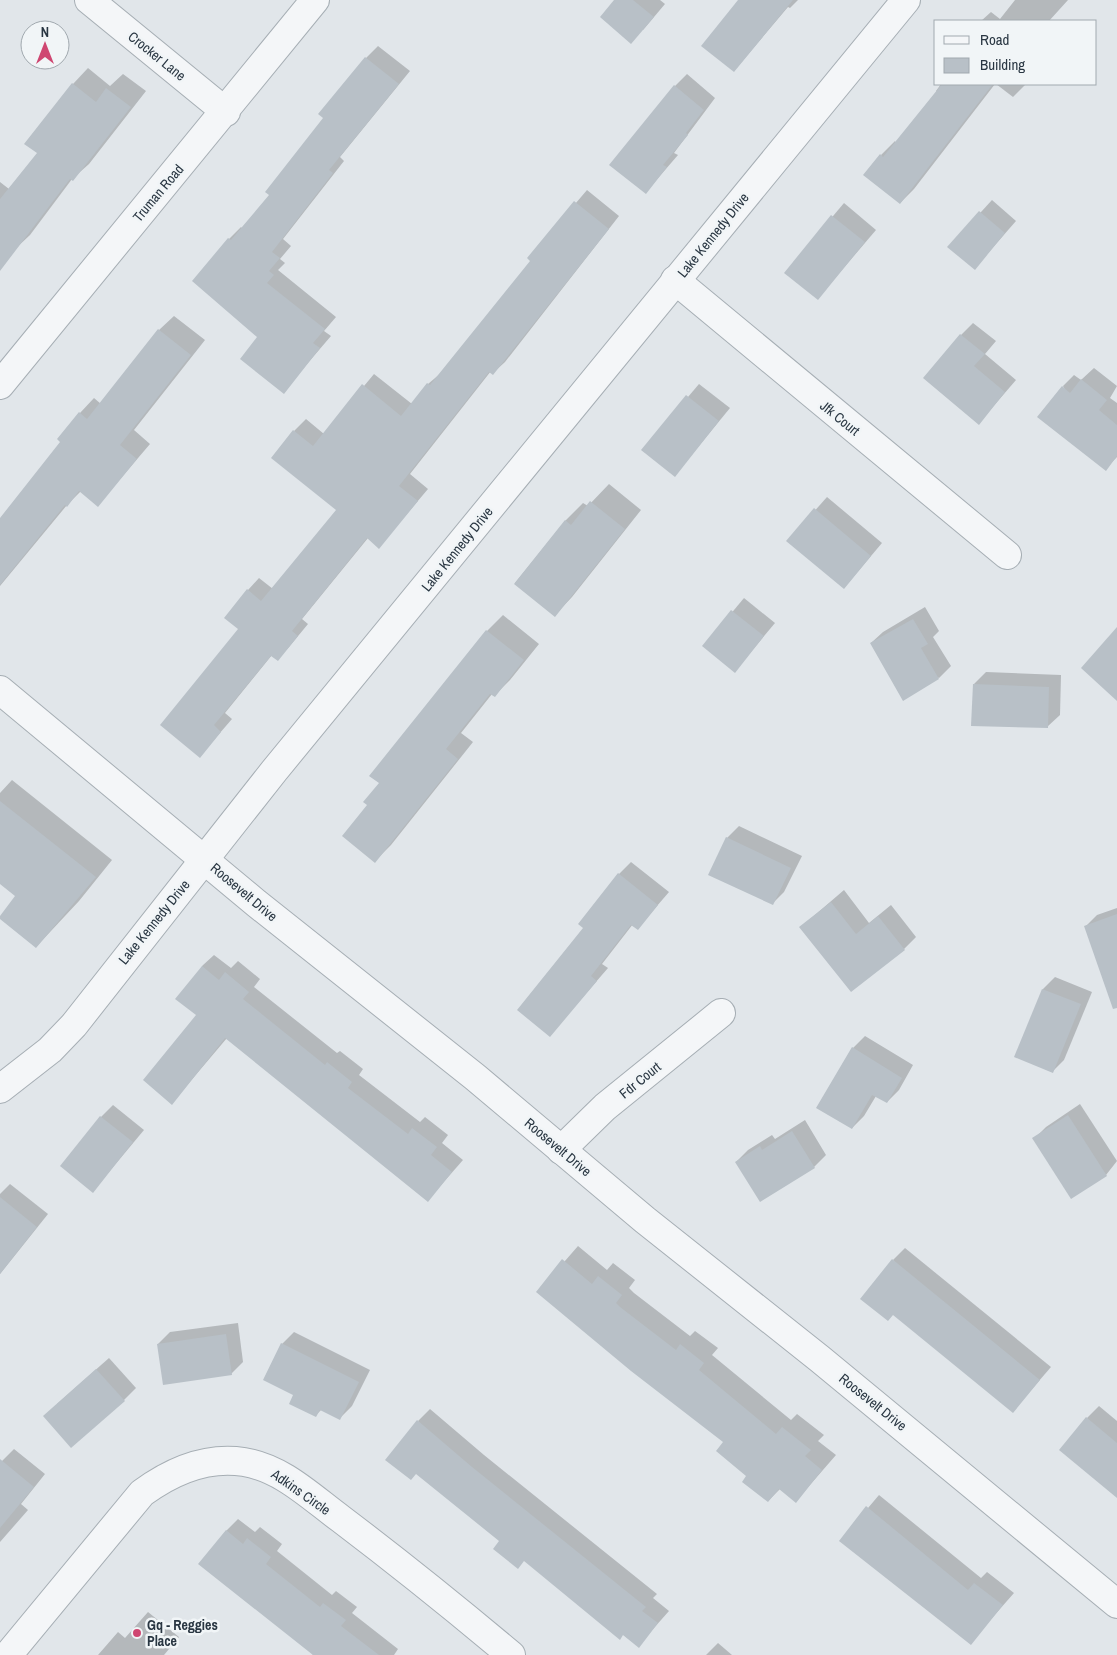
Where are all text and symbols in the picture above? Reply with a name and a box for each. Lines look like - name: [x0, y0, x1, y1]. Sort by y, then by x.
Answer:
- north arrow: [20, 20, 70, 70]
- legend: [934, 20, 1097, 85]
- text: N: [41, 23, 49, 41]
- street label: Crocker Lane: [125, 27, 189, 85]
- text: Road: [980, 29, 1009, 50]
- text: Building: [980, 54, 1025, 75]
- street label: Truman Road: [129, 160, 187, 226]
- street label: Lake Kennedy Drive: [673, 189, 753, 281]
- street label: Jfk Court: [816, 397, 864, 439]
- street label: Lake Kennedy Drive: [417, 503, 497, 595]
- street label: Roosevelt Drive: [207, 859, 281, 925]
- street label: Lake Kennedy Drive: [114, 876, 194, 968]
- street label: Fdr Court: [615, 1058, 665, 1102]
- street label: Roosevelt Drive: [521, 1114, 595, 1180]
- street label: Roosevelt Drive: [836, 1369, 910, 1435]
- street label: Adkins Circle: [267, 1464, 334, 1519]
- place label: Gq - Reggies Place: [147, 1616, 218, 1650]
- marker: Gq - Reggies Place: [131, 1627, 143, 1639]

